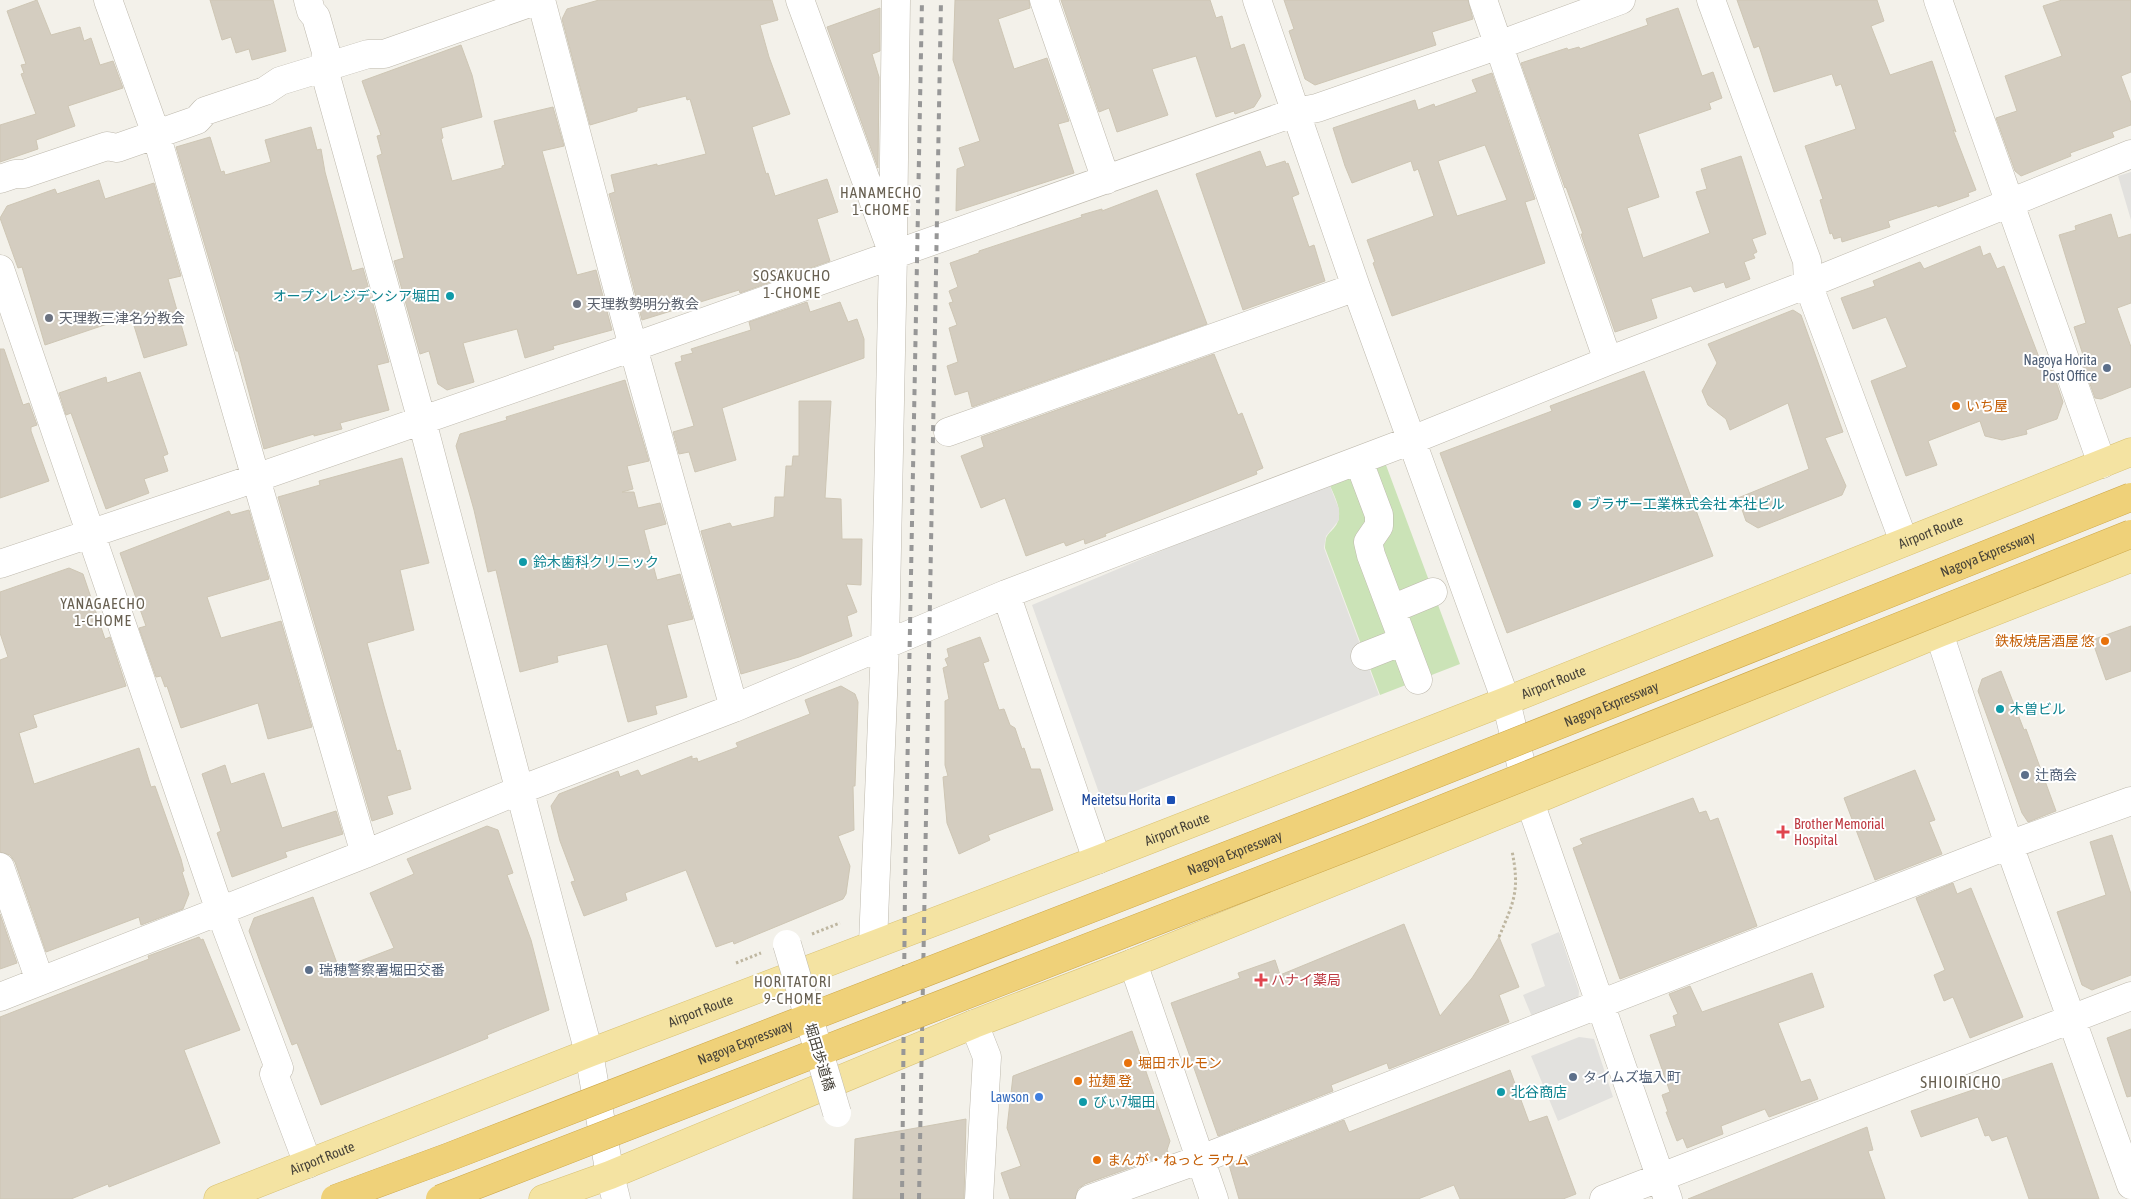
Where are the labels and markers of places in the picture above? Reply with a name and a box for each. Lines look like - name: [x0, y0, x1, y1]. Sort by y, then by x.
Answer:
- place label: オープンレジデンシア堀田: [273, 288, 440, 304]
- marker: オープンレジデンシア堀田: [444, 290, 456, 302]
- place label: 天理教勢明分教会: [587, 296, 699, 312]
- marker: 天理教勢明分教会: [571, 298, 583, 310]
- place label: 天理教三津名分教会: [59, 310, 185, 326]
- marker: 天理教三津名分教会: [43, 312, 55, 324]
- place label: Nagoya Horita Post Office: [2023, 352, 2097, 384]
- marker: Nagoya Horita Post Office: [2101, 362, 2113, 374]
- place label: いち屋: [1966, 398, 2008, 414]
- marker: いち屋: [1950, 400, 1962, 412]
- place label: ブラザー工業株式会社 本社ビル: [1587, 496, 1785, 512]
- marker: ブラザー工業株式会社 本社ビル: [1571, 498, 1583, 510]
- place label: 鈴木歯科クリニック: [533, 554, 659, 570]
- marker: 鈴木歯科クリニック: [517, 556, 529, 568]
- place label: 鉄板焼居酒屋 悠: [1995, 633, 2095, 649]
- marker: 鉄板焼居酒屋 悠: [2099, 635, 2111, 647]
- place label: 木曽ビル: [2010, 701, 2066, 717]
- marker: 木曽ビル: [1994, 703, 2006, 715]
- place label: 辻商会: [2035, 767, 2077, 783]
- marker: 辻商会: [2019, 769, 2031, 781]
- place label: Meitetsu Horita: [1082, 792, 1161, 808]
- marker: Meitetsu Horita: [1165, 794, 1177, 806]
- place label: Brother Memorial Hospital: [1794, 816, 1885, 848]
- marker: Brother Memorial Hospital: [1776, 825, 1790, 839]
- place label: 瑞穂警察署堀田交番: [319, 962, 445, 978]
- marker: 瑞穂警察署堀田交番: [303, 964, 315, 976]
- place label: ハナイ薬局: [1271, 972, 1341, 988]
- marker: ハナイ薬局: [1255, 974, 1267, 986]
- place label: 堀田ホルモン: [1138, 1055, 1222, 1071]
- marker: 堀田ホルモン: [1122, 1057, 1134, 1069]
- place label: タイムズ塩入町: [1583, 1069, 1681, 1085]
- marker: タイムズ塩入町: [1567, 1071, 1579, 1083]
- place label: 拉麺 登: [1088, 1073, 1132, 1089]
- marker: 拉麺 登: [1072, 1075, 1084, 1087]
- place label: 北谷商店: [1511, 1084, 1567, 1100]
- marker: 北谷商店: [1495, 1086, 1507, 1098]
- place label: Lawson: [990, 1089, 1029, 1105]
- marker: Lawson: [1033, 1091, 1045, 1103]
- place label: びぃ7堀田: [1093, 1094, 1156, 1110]
- marker: びぃ7堀田: [1077, 1096, 1089, 1108]
- place label: まんが・ねっと ラウム: [1107, 1152, 1249, 1168]
- marker: まんが・ねっと ラウム: [1091, 1154, 1103, 1166]

